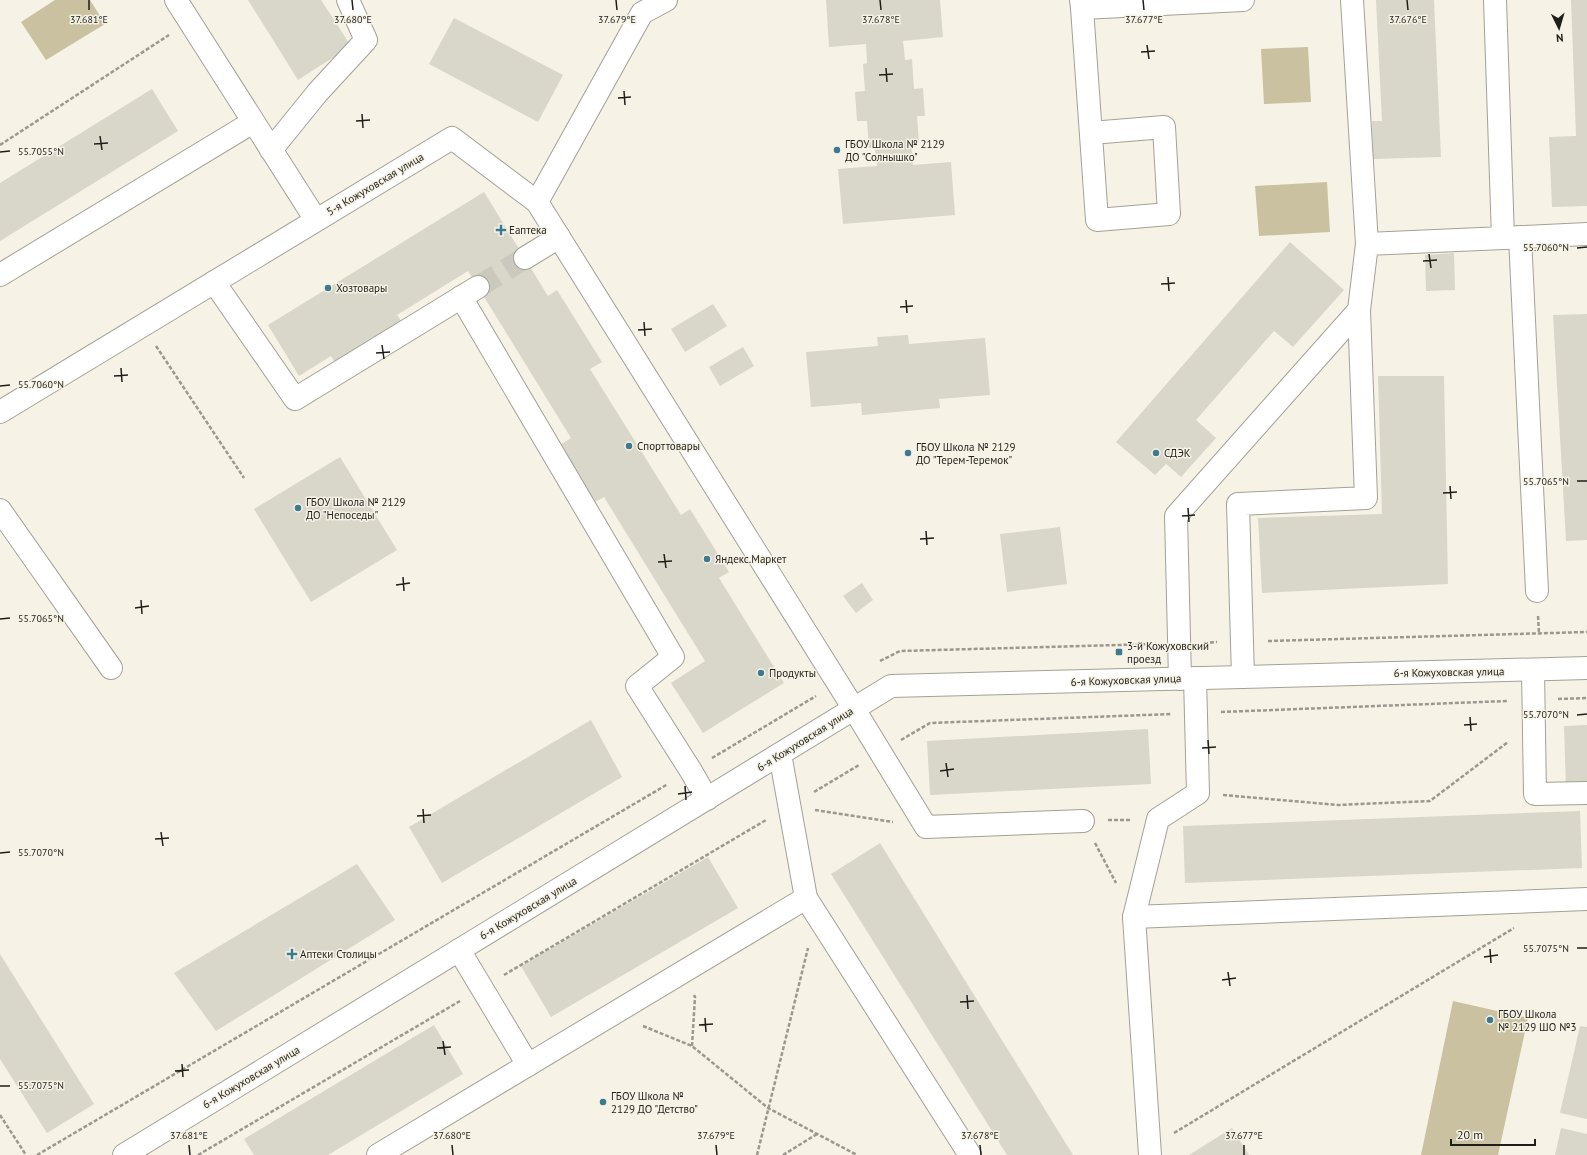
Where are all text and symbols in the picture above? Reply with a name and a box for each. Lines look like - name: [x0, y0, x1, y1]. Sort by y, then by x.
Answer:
- north arrow: [1539, 8, 1579, 48]
- text: 37.681°E: [70, 13, 108, 26]
- text: 37.680°E: [334, 13, 372, 26]
- text: 37.679°E: [598, 13, 636, 26]
- text: 37.678°E: [862, 13, 900, 26]
- text: 37.677°E: [1125, 13, 1163, 26]
- text: 37.676°E: [1389, 13, 1427, 26]
- text: N: [1556, 31, 1564, 45]
- place label: ГБОУ Школа № 2129 ДО "Солнышко": [845, 137, 945, 164]
- text: 55.7055°N: [18, 145, 64, 158]
- marker: ГБОУ Школа № 2129 ДО "Солнышко": [832, 145, 842, 155]
- street label: 5-я Кожуховская улица: [324, 149, 426, 219]
- place label: Еаптека: [509, 223, 547, 237]
- marker: Еаптека: [496, 225, 506, 235]
- text: 55.7060°N: [1523, 241, 1569, 254]
- place label: Хозтовары: [336, 281, 387, 295]
- marker: Хозтовары: [323, 283, 333, 293]
- text: 55.7060°N: [18, 378, 64, 391]
- place label: Спорттовары: [637, 439, 700, 453]
- place label: ГБОУ Школа № 2129 ДО "Терем-Теремок": [916, 440, 1016, 467]
- marker: Спорттовары: [624, 441, 634, 451]
- place label: СДЭК: [1164, 446, 1191, 460]
- marker: ГБОУ Школа № 2129 ДО "Терем-Теремок": [903, 448, 913, 458]
- marker: СДЭК: [1151, 448, 1161, 458]
- text: 55.7065°N: [1523, 475, 1569, 488]
- place label: ГБОУ Школа № 2129 ДО "Непоседы": [306, 495, 406, 522]
- marker: ГБОУ Школа № 2129 ДО "Непоседы": [293, 503, 303, 513]
- place label: Яндекс.Маркет: [715, 552, 787, 566]
- marker: Яндекс.Маркет: [702, 554, 712, 564]
- text: 55.7065°N: [18, 612, 64, 625]
- place label: 3-й Кожуховский проезд: [1127, 639, 1209, 666]
- marker: 3-й Кожуховский проезд: [1114, 647, 1124, 657]
- street label: 6-я Кожуховская улица: [1393, 664, 1505, 680]
- place label: Продукты: [769, 666, 816, 680]
- marker: Продукты: [756, 668, 766, 678]
- street label: 6-я Кожуховская улица: [1070, 671, 1182, 689]
- street label: 6-я Кожуховская улица: [754, 704, 856, 774]
- text: 55.7070°N: [1523, 708, 1569, 721]
- text: 55.7070°N: [18, 846, 64, 859]
- street label: 6-я Кожуховская улица: [477, 873, 579, 943]
- text: 55.7075°N: [1523, 942, 1569, 955]
- place label: Аптеки Столицы: [300, 947, 377, 961]
- marker: Аптеки Столицы: [287, 949, 297, 959]
- place label: ГБОУ Школа № 2129 ШО №3: [1498, 1007, 1576, 1034]
- marker: ГБОУ Школа № 2129 ШО №3: [1485, 1015, 1495, 1025]
- street label: 6-я Кожуховская улица: [200, 1042, 302, 1112]
- text: 55.7075°N: [18, 1079, 64, 1092]
- place label: ГБОУ Школа № 2129 ДО "Детство": [611, 1089, 698, 1116]
- marker: ГБОУ Школа № 2129 ДО "Детство": [598, 1097, 608, 1107]
- scale bar: [1451, 1121, 1535, 1147]
- text: 20 m: [1457, 1127, 1483, 1142]
- text: 37.681°E: [170, 1129, 208, 1142]
- text: 37.680°E: [433, 1129, 471, 1142]
- text: 37.679°E: [697, 1129, 735, 1142]
- text: 37.678°E: [961, 1129, 999, 1142]
- text: 37.677°E: [1225, 1129, 1263, 1142]

